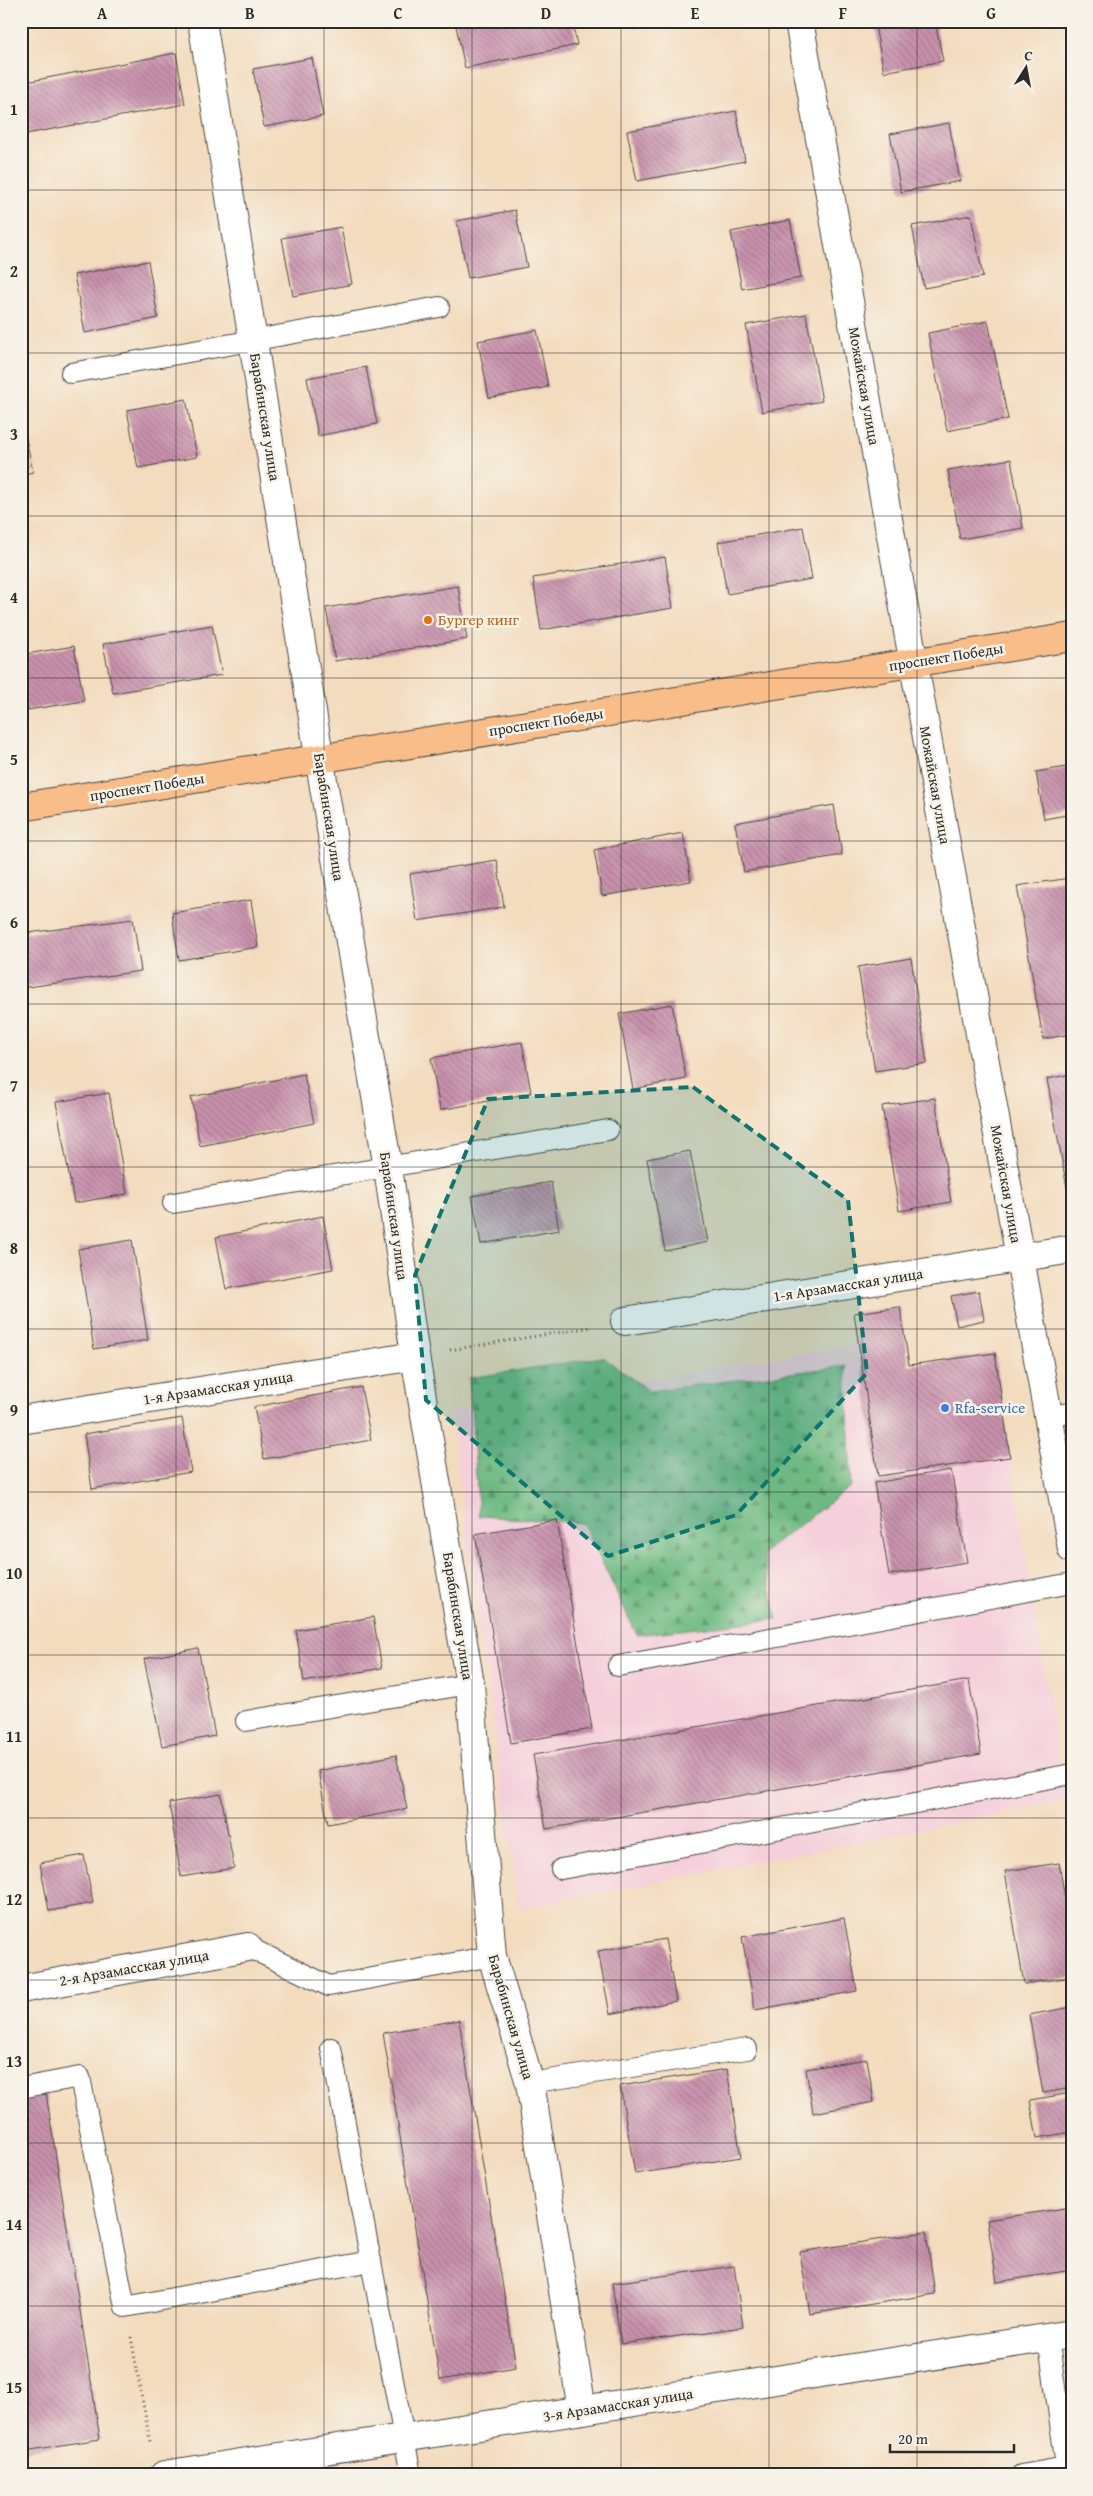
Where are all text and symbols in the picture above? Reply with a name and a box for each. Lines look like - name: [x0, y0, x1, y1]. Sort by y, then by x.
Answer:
- text: A: [97, 1, 108, 25]
- text: B: [245, 1, 255, 25]
- text: C: [393, 1, 403, 25]
- text: D: [541, 1, 551, 25]
- text: E: [691, 1, 700, 25]
- text: F: [839, 1, 847, 25]
- text: G: [986, 1, 996, 25]
- north arrow: [1000, 42, 1050, 92]
- text: С: [1023, 45, 1034, 66]
- text: 1: [10, 97, 18, 121]
- text: 2: [10, 259, 18, 283]
- street label: Можайская улица: [844, 325, 885, 447]
- street label: Барабинская улица: [245, 351, 286, 483]
- text: 3: [10, 422, 18, 446]
- text: 4: [10, 585, 18, 609]
- place label: Бургер кинг: [438, 609, 519, 630]
- marker: Бургер кинг: [422, 614, 434, 626]
- street label: проспект Победы: [887, 637, 1005, 676]
- street label: проспект Победы: [487, 702, 605, 741]
- street label: Можайская улица: [915, 724, 956, 846]
- text: 5: [10, 747, 18, 771]
- street label: Барабинская улица: [309, 751, 350, 883]
- street label: проспект Победы: [88, 767, 206, 806]
- text: 6: [10, 910, 18, 934]
- text: 7: [10, 1073, 18, 1097]
- street label: Можайская улица: [986, 1123, 1027, 1245]
- street label: Барабинская улица: [375, 1150, 414, 1282]
- text: 8: [10, 1236, 18, 1260]
- street label: 1-я Арзамасская улица: [771, 1262, 925, 1307]
- street label: 1-я Арзамасская улица: [141, 1365, 295, 1410]
- place label: Rfa-service: [955, 1397, 1025, 1418]
- text: 9: [10, 1398, 18, 1422]
- marker: Rfa-service: [939, 1402, 951, 1414]
- street label: Барабинская улица: [438, 1550, 479, 1682]
- text: 10: [6, 1561, 22, 1585]
- text: 11: [6, 1724, 22, 1748]
- text: 12: [6, 1887, 22, 1911]
- street label: 2-я Арзамасская улица: [57, 1944, 211, 1991]
- street label: Барабинская улица: [484, 1952, 540, 2083]
- text: 13: [6, 2049, 22, 2073]
- text: 14: [6, 2212, 22, 2236]
- text: 15: [6, 2375, 22, 2399]
- street label: 3-я Арзамасская улица: [541, 2382, 695, 2427]
- scale bar: [890, 2421, 1014, 2453]
- text: 20 m: [898, 2428, 929, 2449]

